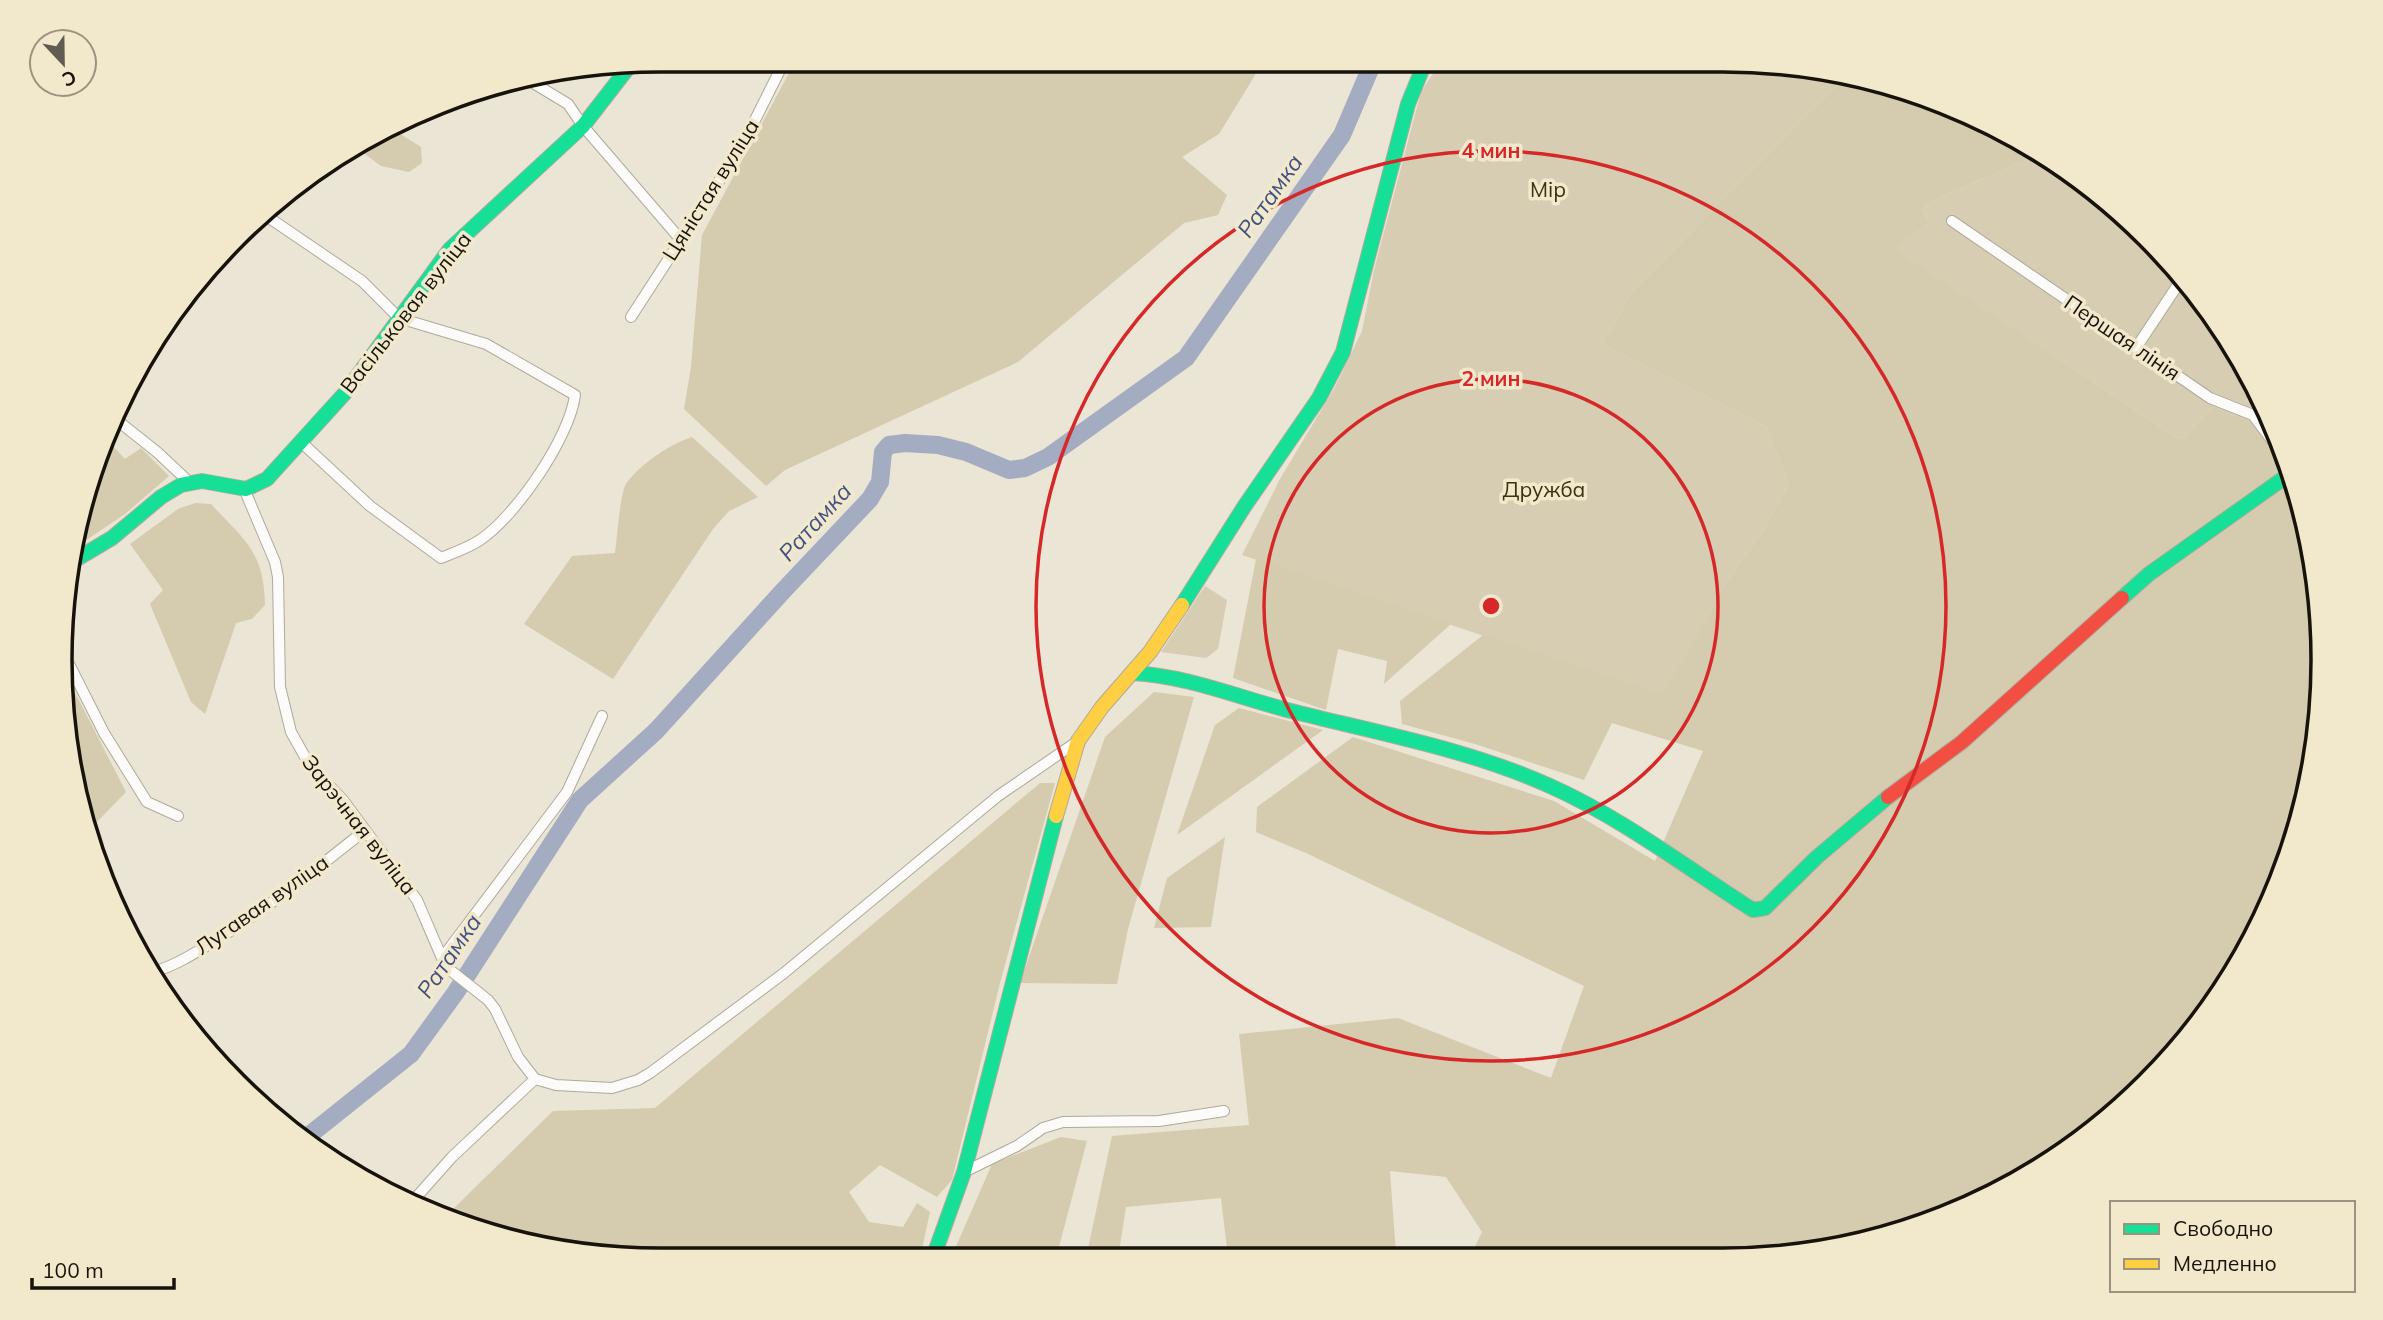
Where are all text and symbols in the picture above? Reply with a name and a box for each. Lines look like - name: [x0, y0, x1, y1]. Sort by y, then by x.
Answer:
- north arrow: [28, 28, 98, 98]
- text: С: [59, 65, 80, 92]
- street label: Цяністая вуліца: [656, 114, 764, 265]
- text: 4 мин: [1462, 137, 1520, 163]
- water label: Ратамка: [1230, 148, 1309, 243]
- park label: Мір: [1530, 176, 1566, 202]
- street label: Васільковая вуліца: [334, 227, 476, 398]
- street label: Першая лінія: [2060, 289, 2186, 386]
- text: 2 мин: [1462, 365, 1520, 391]
- park label: Дружба: [1503, 476, 1585, 502]
- water label: Ратамка: [772, 477, 857, 567]
- centre of rings: [1479, 594, 1503, 618]
- street label: Зарэчная вуліца: [297, 749, 422, 899]
- street label: Лугавая вуліца: [190, 849, 333, 960]
- water label: Ратамка: [410, 908, 487, 1003]
- legend: [2110, 1201, 2355, 1292]
- text: Свободно: [2173, 1215, 2273, 1241]
- scale bar: [32, 1246, 173, 1290]
- text: Медленно: [2173, 1250, 2277, 1276]
- text: 100 m: [42, 1257, 104, 1283]

